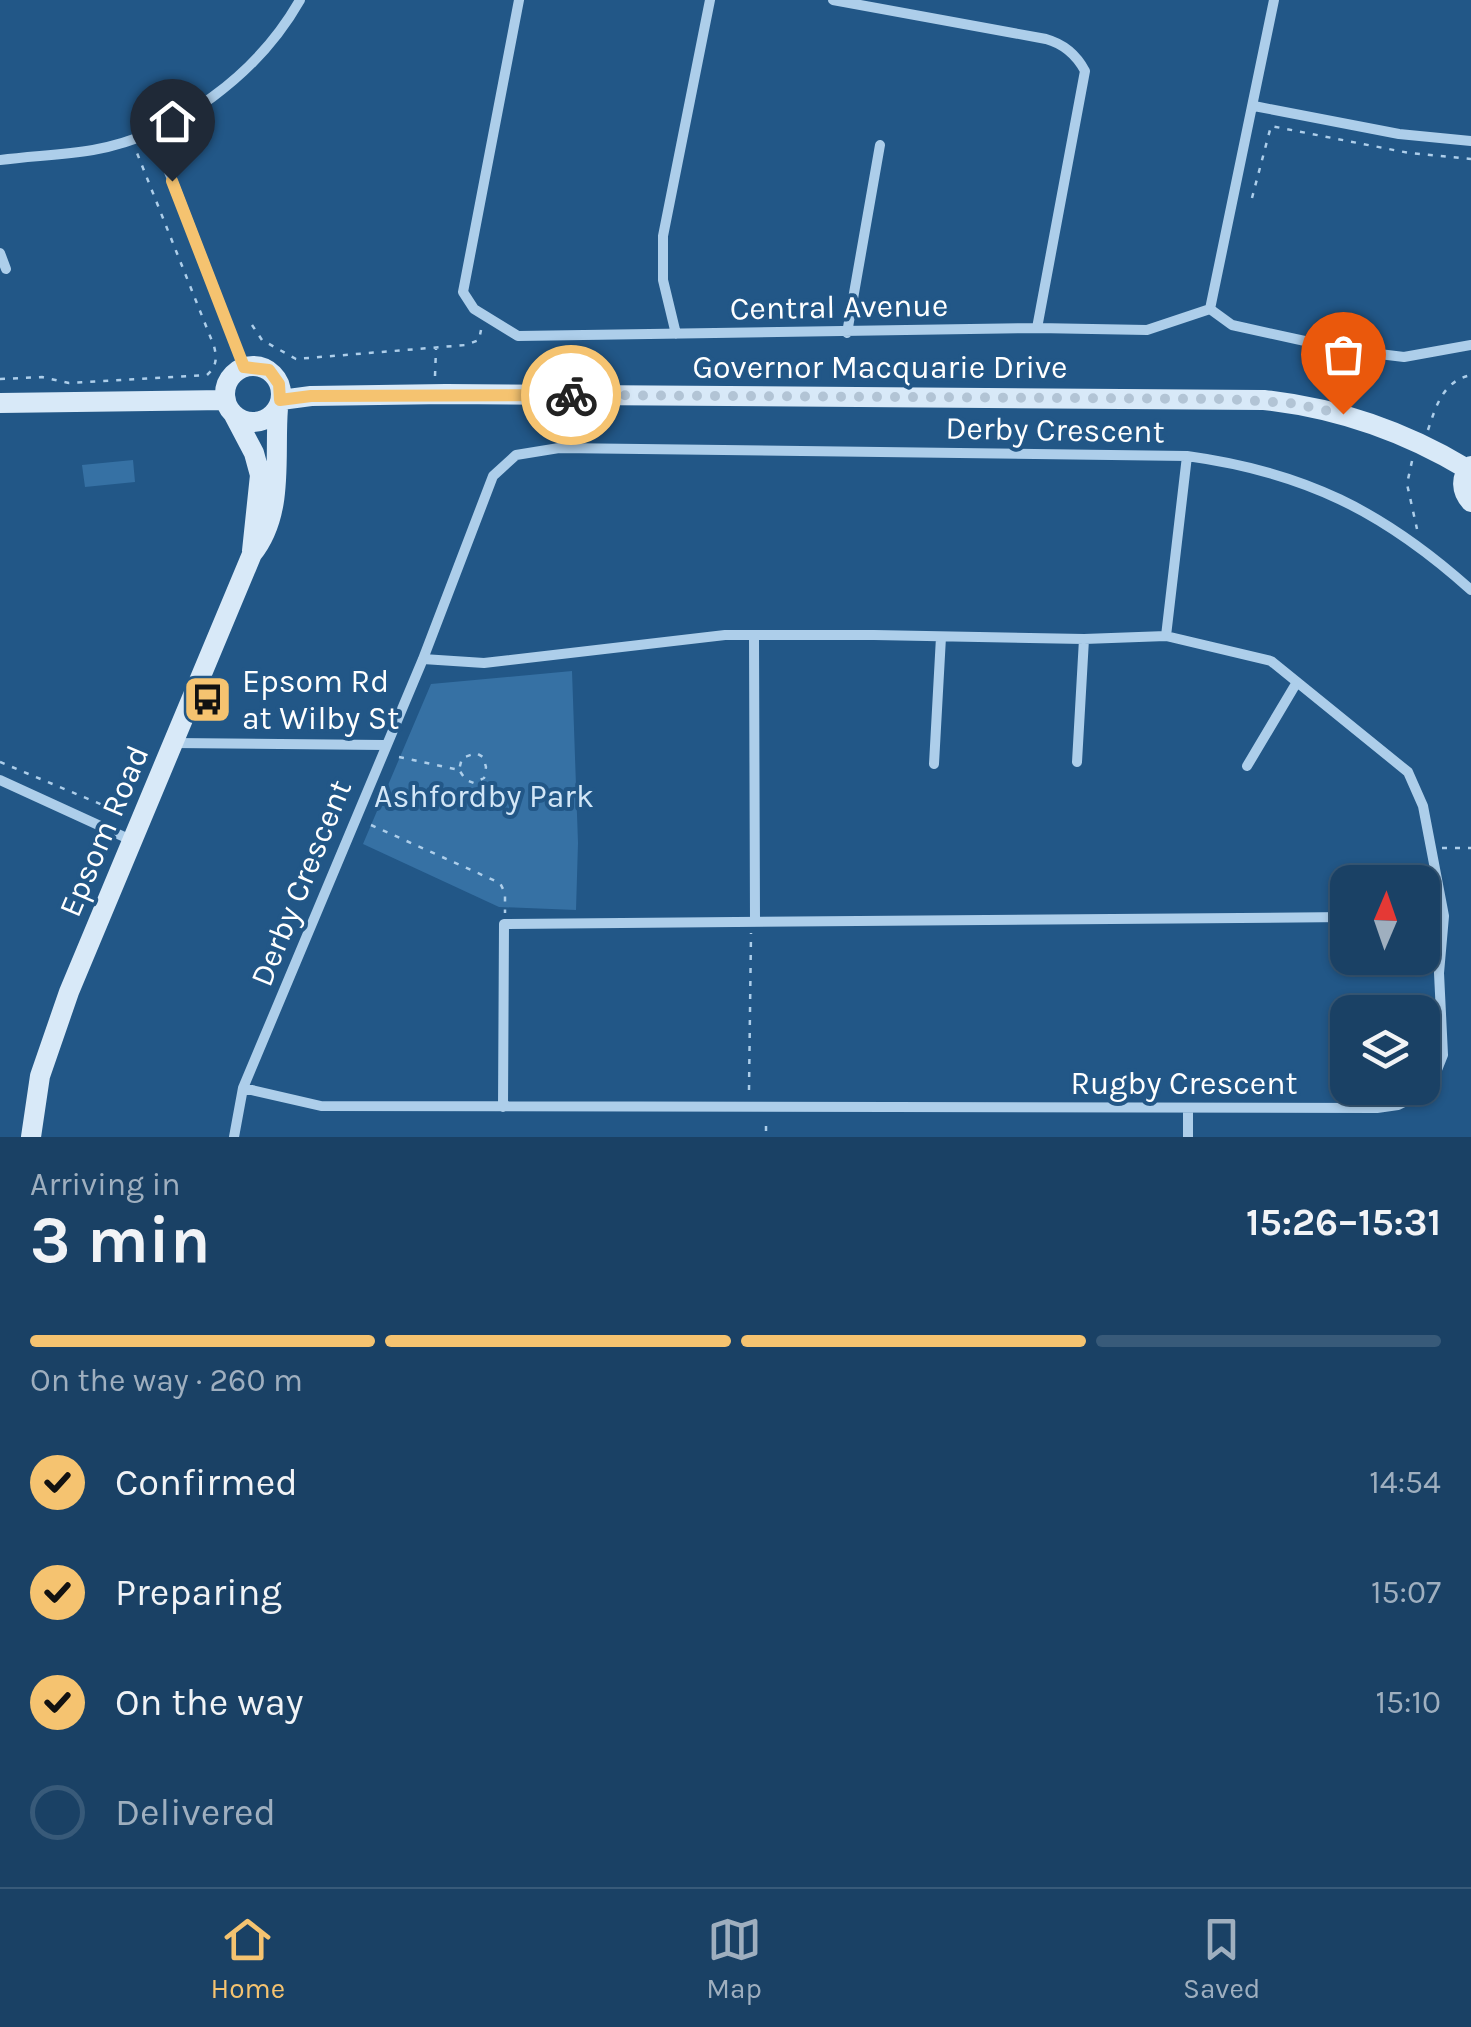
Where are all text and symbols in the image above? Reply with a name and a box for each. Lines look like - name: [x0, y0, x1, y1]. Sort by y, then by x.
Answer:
- pin: [130, 79, 215, 182]
- icon: home: [145, 94, 200, 149]
- street label: Central Avenue: [729, 287, 949, 327]
- pin: [1301, 312, 1386, 415]
- icon: bag: [1316, 327, 1371, 382]
- courier: [521, 345, 621, 445]
- street label: Governor Macquarie Drive: [693, 349, 1067, 386]
- icon: bike: [544, 368, 599, 423]
- street label: Derby Crescent: [945, 410, 1165, 450]
- place label: Epsom Rd at Wilby St: [242, 663, 399, 737]
- bus stop icon: Epsom Rd at Wilby St: [181, 673, 233, 725]
- street label: Epsom Road: [51, 740, 157, 922]
- street label: Derby Crescent: [243, 774, 359, 992]
- park label: Ashfordby Park: [374, 778, 594, 815]
- north arrow: [1330, 865, 1440, 975]
- map controls: [1330, 865, 1440, 1105]
- button: layers: [1330, 995, 1440, 1105]
- street label: Rugby Crescent: [1070, 1065, 1298, 1102]
- text: Arriving in: [30, 1166, 181, 1203]
- text: 15:26–15:31: [1246, 1200, 1441, 1245]
- text: 3 min: [30, 1202, 210, 1278]
- text: On the way · 260 m: [30, 1362, 303, 1399]
- icon: check: [30, 1455, 85, 1510]
- text: Confirmed: [115, 1460, 298, 1505]
- text: 14:54: [1369, 1464, 1441, 1501]
- icon: check: [30, 1565, 85, 1620]
- text: Preparing: [115, 1570, 282, 1615]
- text: 15:07: [1371, 1574, 1441, 1611]
- icon: check: [30, 1675, 85, 1730]
- text: On the way: [115, 1680, 303, 1725]
- text: 15:10: [1375, 1684, 1441, 1721]
- text: Delivered: [115, 1790, 276, 1835]
- tab: Home: [211, 1912, 285, 2005]
- tab: Map: [706, 1912, 762, 2005]
- tab: Saved: [1183, 1912, 1260, 2005]

